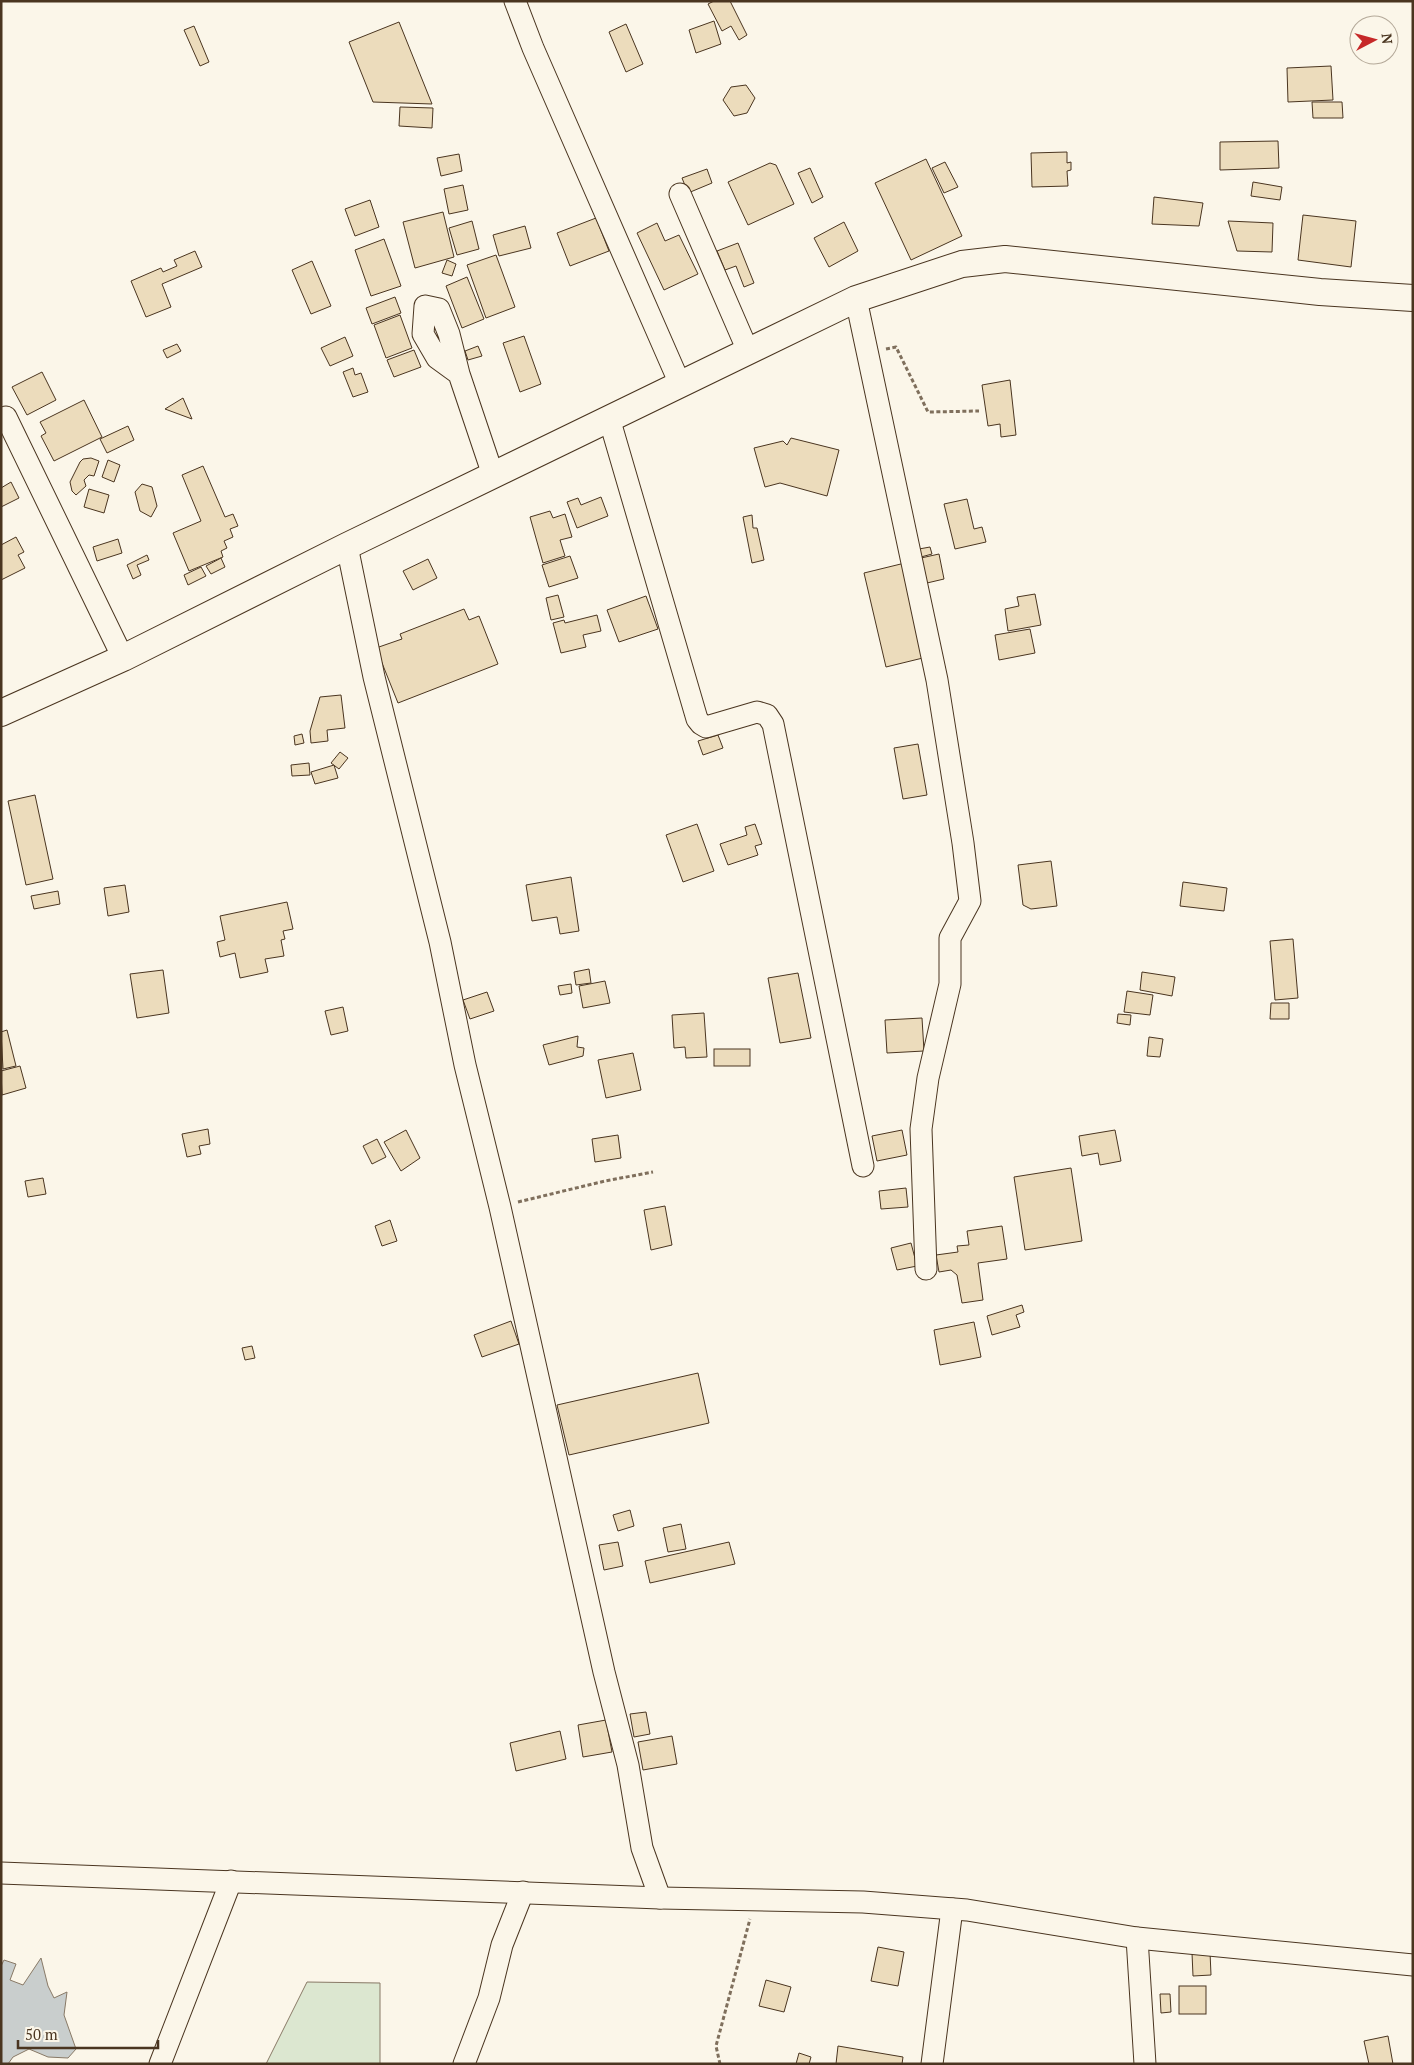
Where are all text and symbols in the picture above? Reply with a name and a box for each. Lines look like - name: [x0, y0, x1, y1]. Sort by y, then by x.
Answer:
- north arrow: [1349, 15, 1399, 65]
- text: N: [1377, 32, 1397, 45]
- scale bar: [18, 2018, 158, 2050]
- text: 50 m: [25, 2024, 58, 2044]

